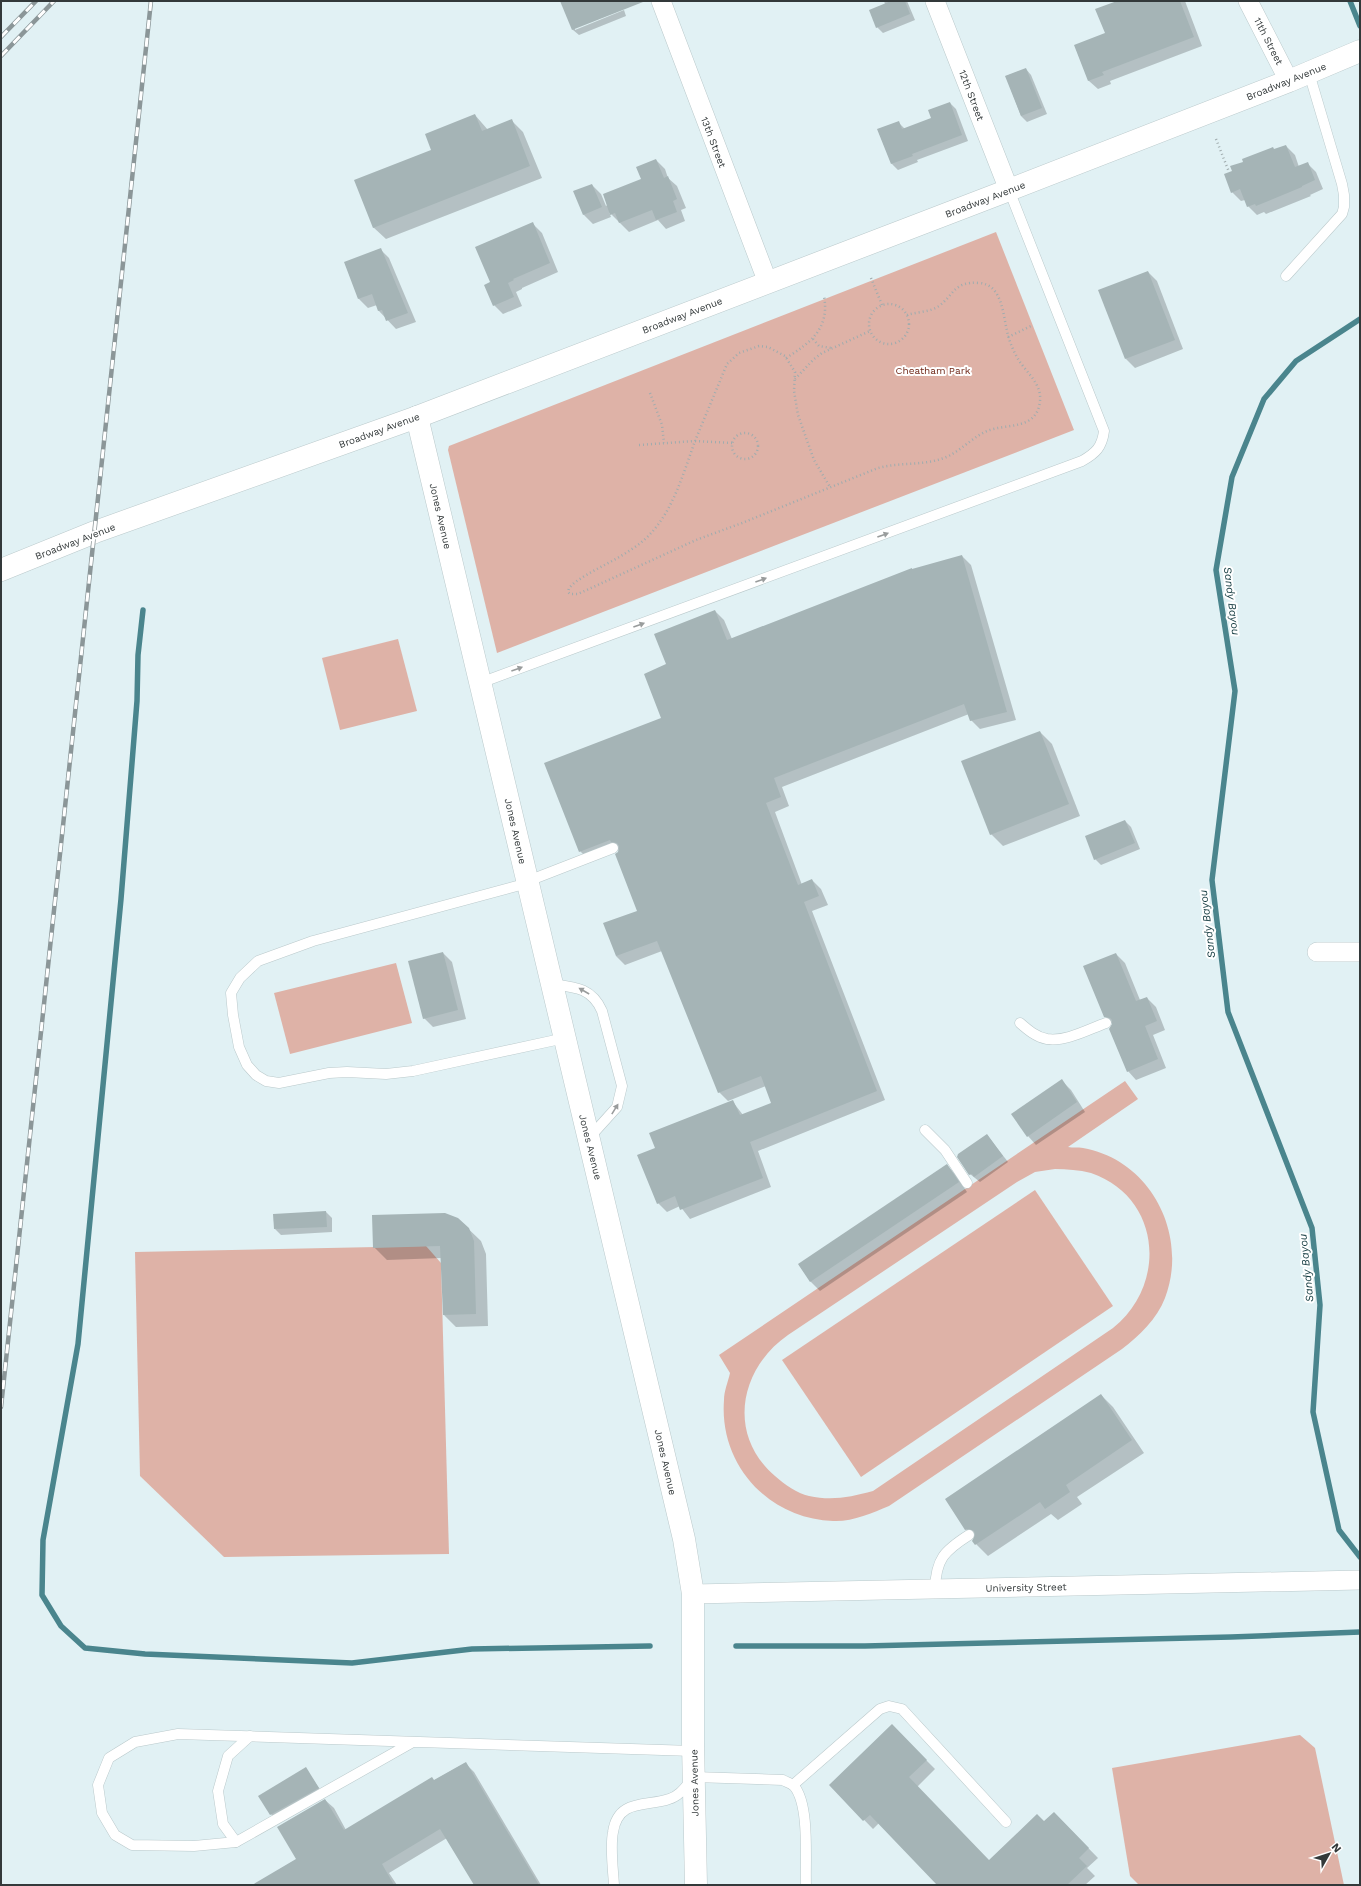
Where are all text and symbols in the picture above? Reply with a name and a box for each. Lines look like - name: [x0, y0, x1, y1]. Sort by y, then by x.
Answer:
- street label: 11th Street: [1252, 16, 1286, 67]
- street label: Broadway Avenue: [1245, 60, 1328, 103]
- street label: 12th Street: [957, 68, 987, 123]
- street label: 13th Street: [699, 115, 729, 170]
- street label: Broadway Avenue: [943, 179, 1027, 220]
- street label: Broadway Avenue: [640, 295, 724, 336]
- park label: Cheatham Park: [896, 365, 971, 376]
- street label: Broadway Avenue: [337, 411, 421, 450]
- street label: Jones Avenue: [428, 482, 453, 550]
- street label: Broadway Avenue: [33, 521, 117, 562]
- one-way arrow: [878, 532, 890, 538]
- water label: Sandy Bayou: [1221, 566, 1242, 636]
- one-way arrow: [756, 577, 768, 583]
- one-way arrow: [634, 622, 646, 628]
- one-way arrow: [511, 666, 523, 672]
- street label: Jones Avenue: [503, 797, 528, 865]
- water label: Sandy Bayou: [1197, 889, 1218, 959]
- one-way arrow: [578, 987, 590, 994]
- one-way arrow: [611, 1103, 618, 1114]
- street label: Jones Avenue: [577, 1113, 604, 1181]
- water label: Sandy Bayou: [1296, 1233, 1317, 1303]
- street label: Jones Avenue: [653, 1428, 678, 1496]
- street label: University Street: [985, 1581, 1068, 1594]
- street label: Jones Avenue: [688, 1749, 701, 1817]
- north arrow: [1309, 1834, 1349, 1874]
- text: N: [1329, 1841, 1344, 1855]

